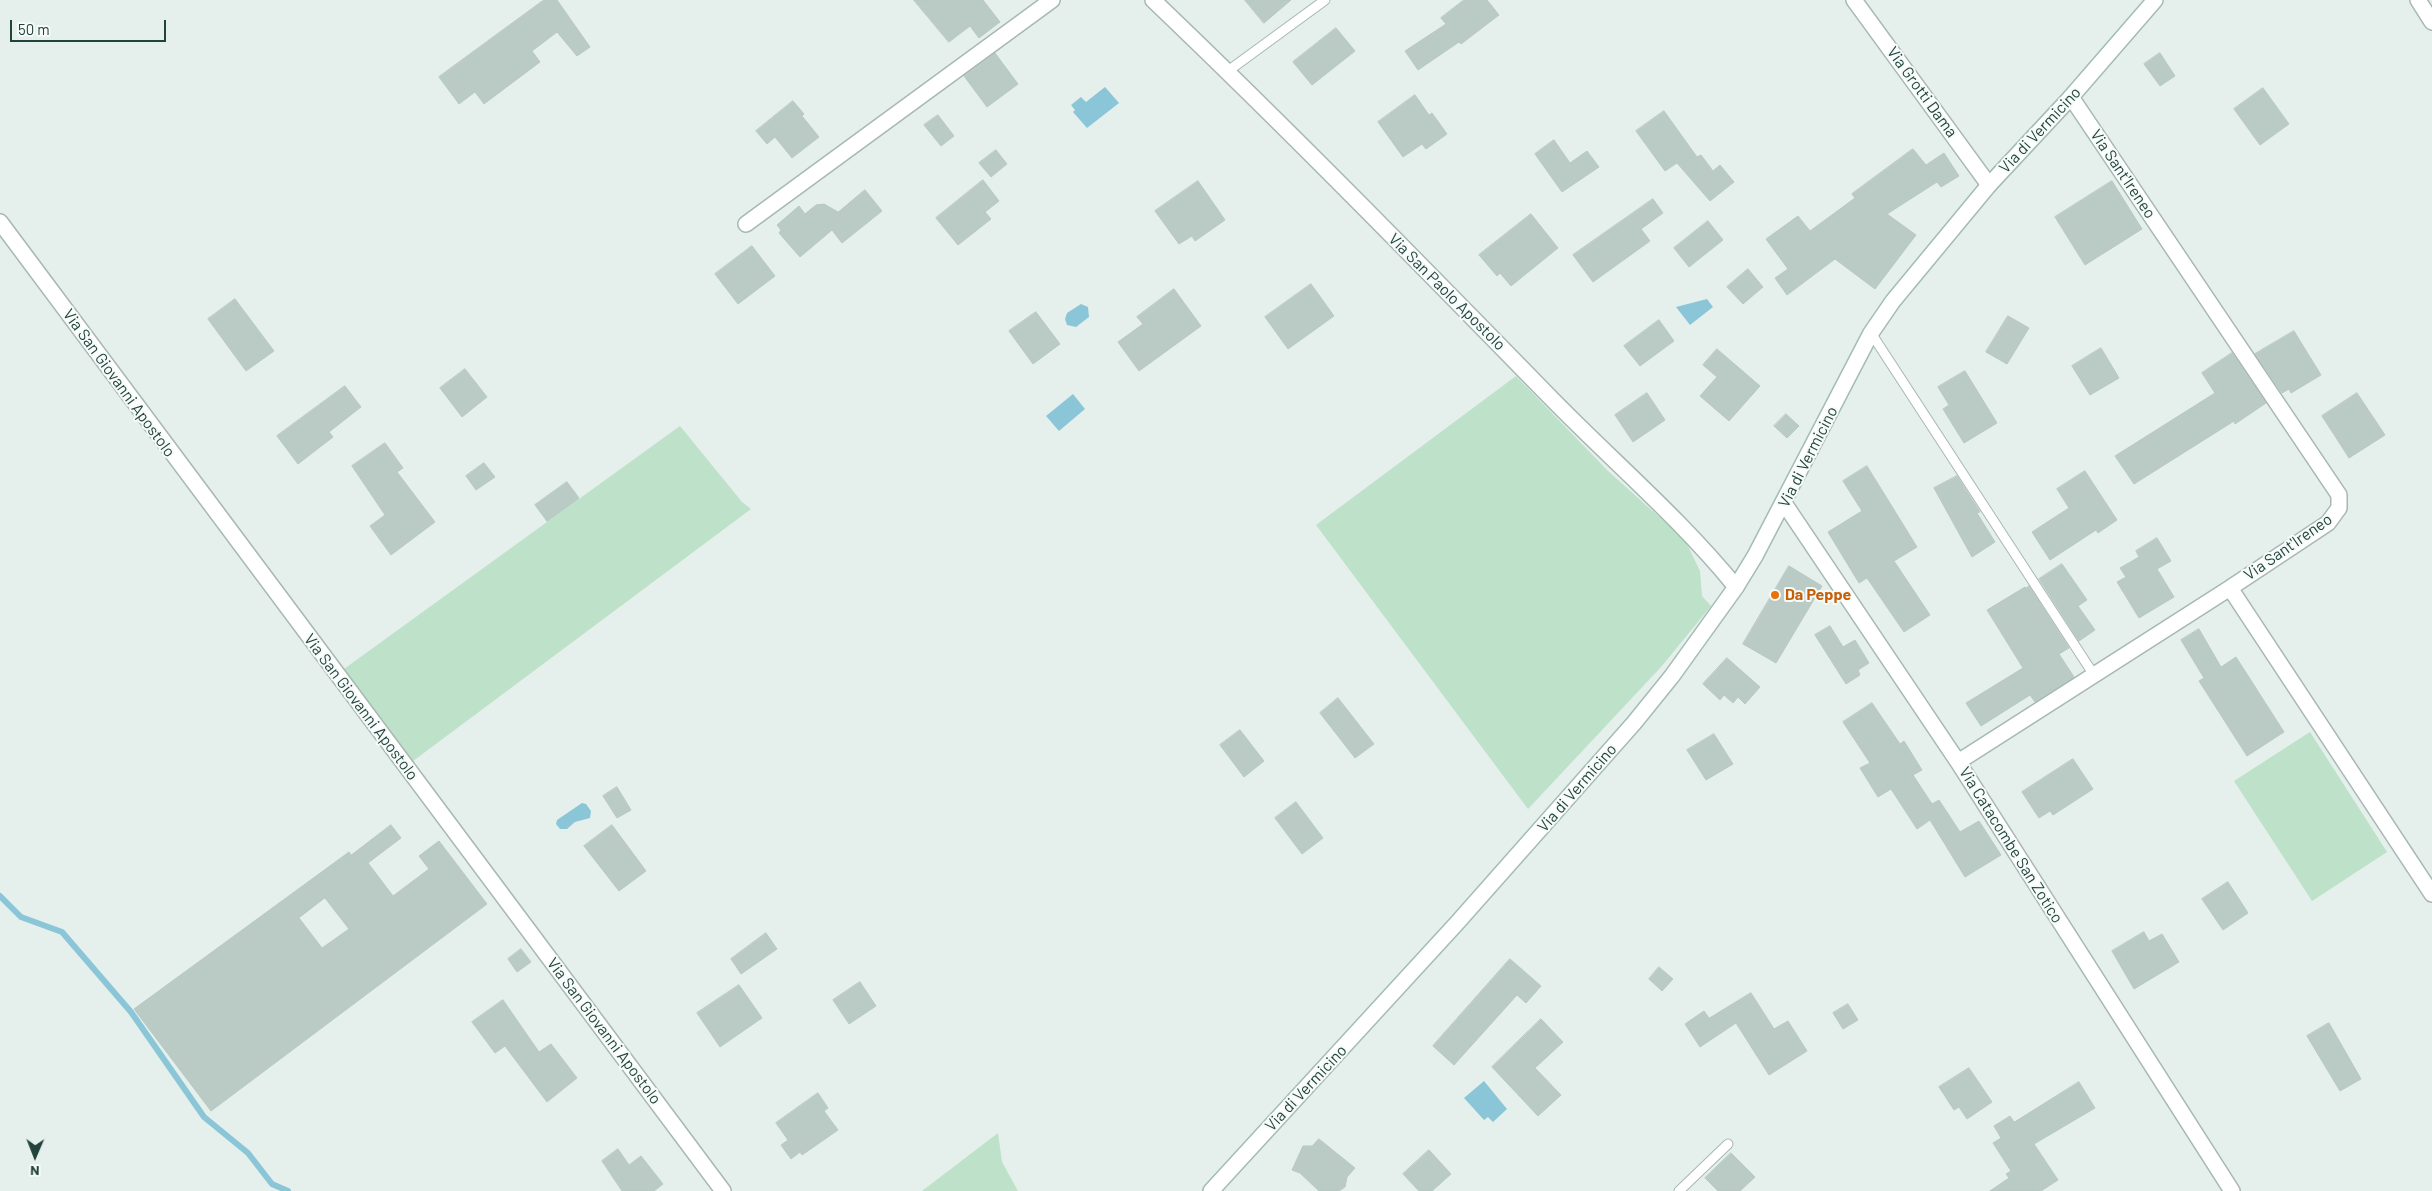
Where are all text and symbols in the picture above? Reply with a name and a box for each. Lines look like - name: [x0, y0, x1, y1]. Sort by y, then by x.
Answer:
- scale bar: [12, 10, 169, 42]
- text: 50 m: [18, 20, 50, 38]
- street label: Via Grotti Dama: [1883, 43, 1961, 141]
- street label: Via di Vermicino: [1995, 83, 2085, 177]
- street label: Via Sant'Ireneo: [2086, 126, 2160, 222]
- street label: Via San Paolo Apostolo: [1384, 229, 1510, 355]
- street label: Via San Giovanni Apostolo: [59, 305, 179, 461]
- street label: Via di Vermicino: [1774, 403, 1842, 511]
- street label: Via Sant'Ireneo: [2240, 510, 2336, 584]
- place label: Da Peppe: [1785, 585, 1851, 605]
- marker: Da Peppe: [1769, 589, 1781, 601]
- street label: Via San Giovanni Apostolo: [300, 630, 422, 784]
- street label: Via di Vermicino: [1533, 740, 1621, 836]
- street label: Via Catacombe San Zotico: [1955, 763, 2067, 927]
- street label: Via San Giovanni Apostolo: [543, 954, 665, 1108]
- street label: Via di Vermicino: [1261, 1041, 1351, 1135]
- north arrow: [10, 1131, 60, 1181]
- text: N: [30, 1163, 40, 1180]

